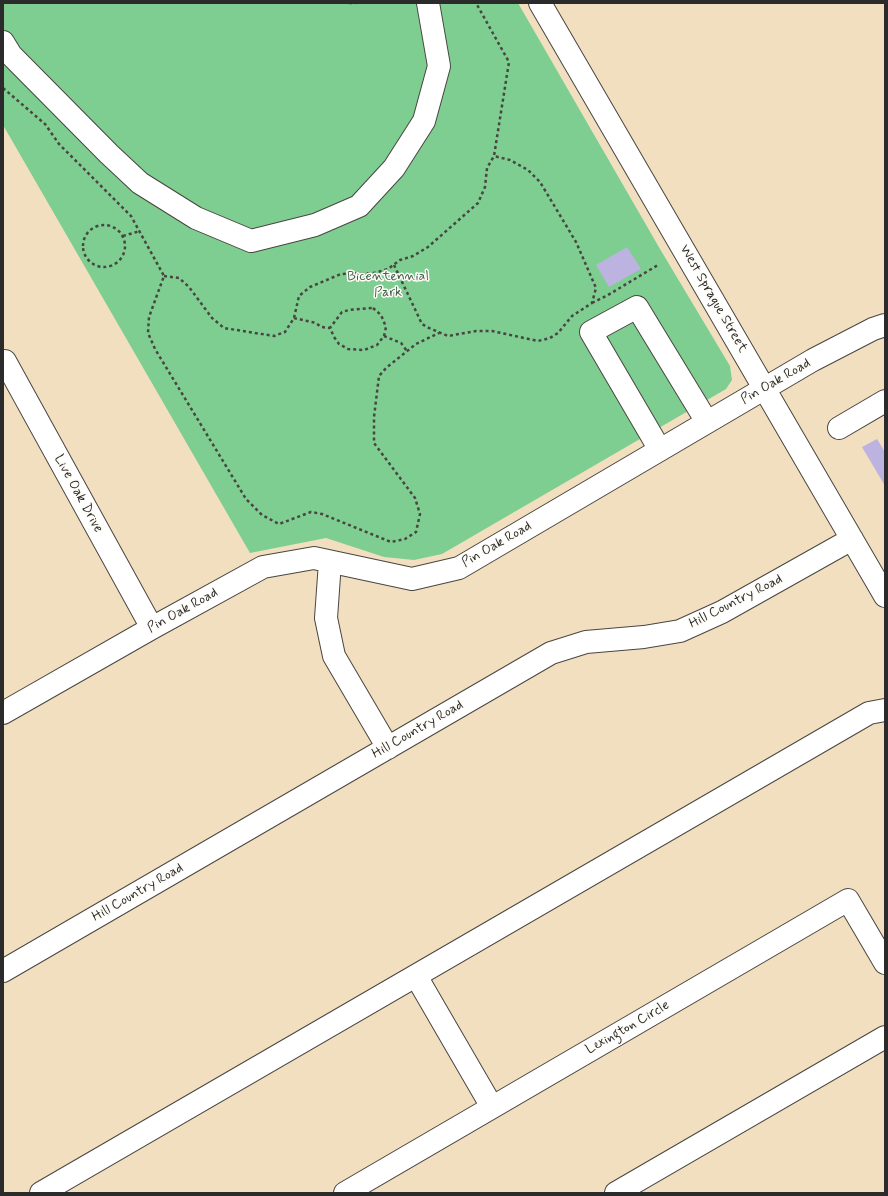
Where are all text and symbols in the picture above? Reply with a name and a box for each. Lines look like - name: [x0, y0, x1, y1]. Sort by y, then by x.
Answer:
- street label: West Sprague Street: [675, 242, 751, 356]
- park label: Bicentennial Park: [347, 269, 429, 302]
- street label: Pin Oak Road: [738, 355, 814, 409]
- street label: Live Oak Drive: [50, 452, 106, 536]
- street label: Pin Oak Road: [459, 518, 535, 572]
- street label: Hill Country Road: [686, 571, 786, 633]
- street label: Pin Oak Road: [145, 585, 221, 637]
- street label: Hill Country Road: [369, 697, 467, 763]
- street label: Hill Country Road: [89, 860, 187, 926]
- street label: Lexington Circle: [583, 997, 673, 1059]

